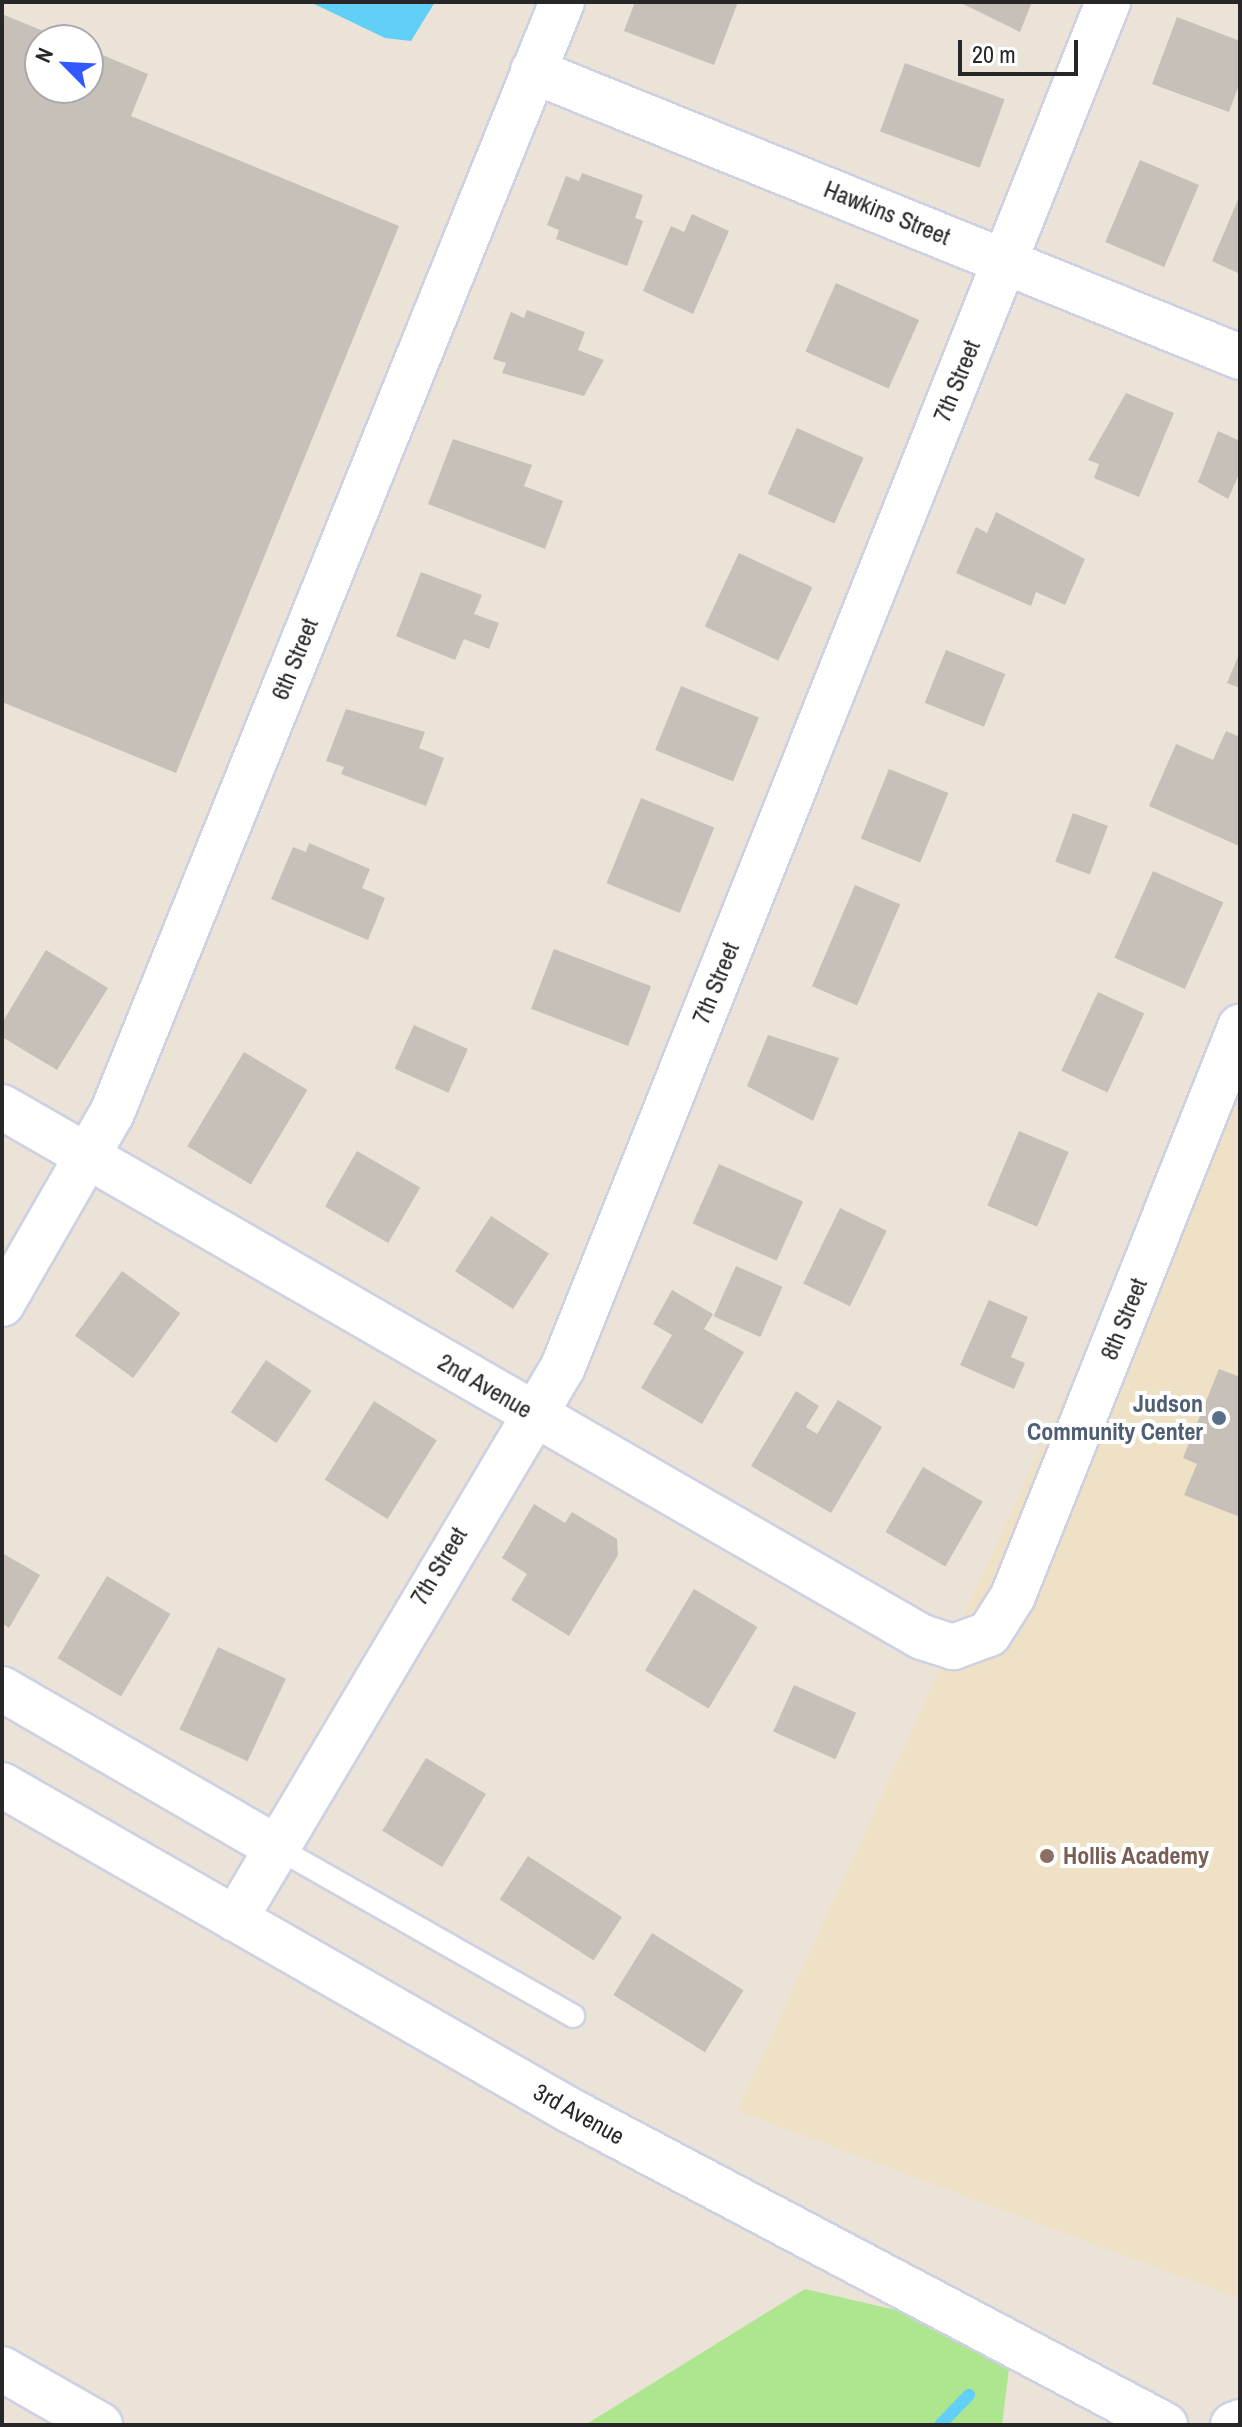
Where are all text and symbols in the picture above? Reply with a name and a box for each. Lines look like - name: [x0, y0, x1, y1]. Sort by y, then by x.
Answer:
- north arrow: [24, 24, 104, 104]
- scale bar: [962, 24, 1082, 74]
- text: 20 m: [972, 38, 1016, 70]
- text: N: [28, 43, 60, 67]
- street label: Hawkins Street: [820, 175, 954, 251]
- street label: 7th Street: [928, 336, 986, 426]
- street label: 6th Street: [266, 614, 324, 704]
- street label: 7th Street: [687, 938, 745, 1028]
- street label: 8th Street: [1095, 1274, 1153, 1364]
- street label: 2nd Avenue: [432, 1347, 538, 1425]
- place label: Judson Community Center: [1027, 1390, 1203, 1446]
- marker: Judson Community Center: [1210, 1409, 1228, 1427]
- street label: 7th Street: [405, 1522, 473, 1610]
- place label: Hollis Academy: [1063, 1842, 1210, 1870]
- marker: Hollis Academy: [1038, 1847, 1056, 1865]
- street label: 3rd Avenue: [528, 2077, 630, 2151]

